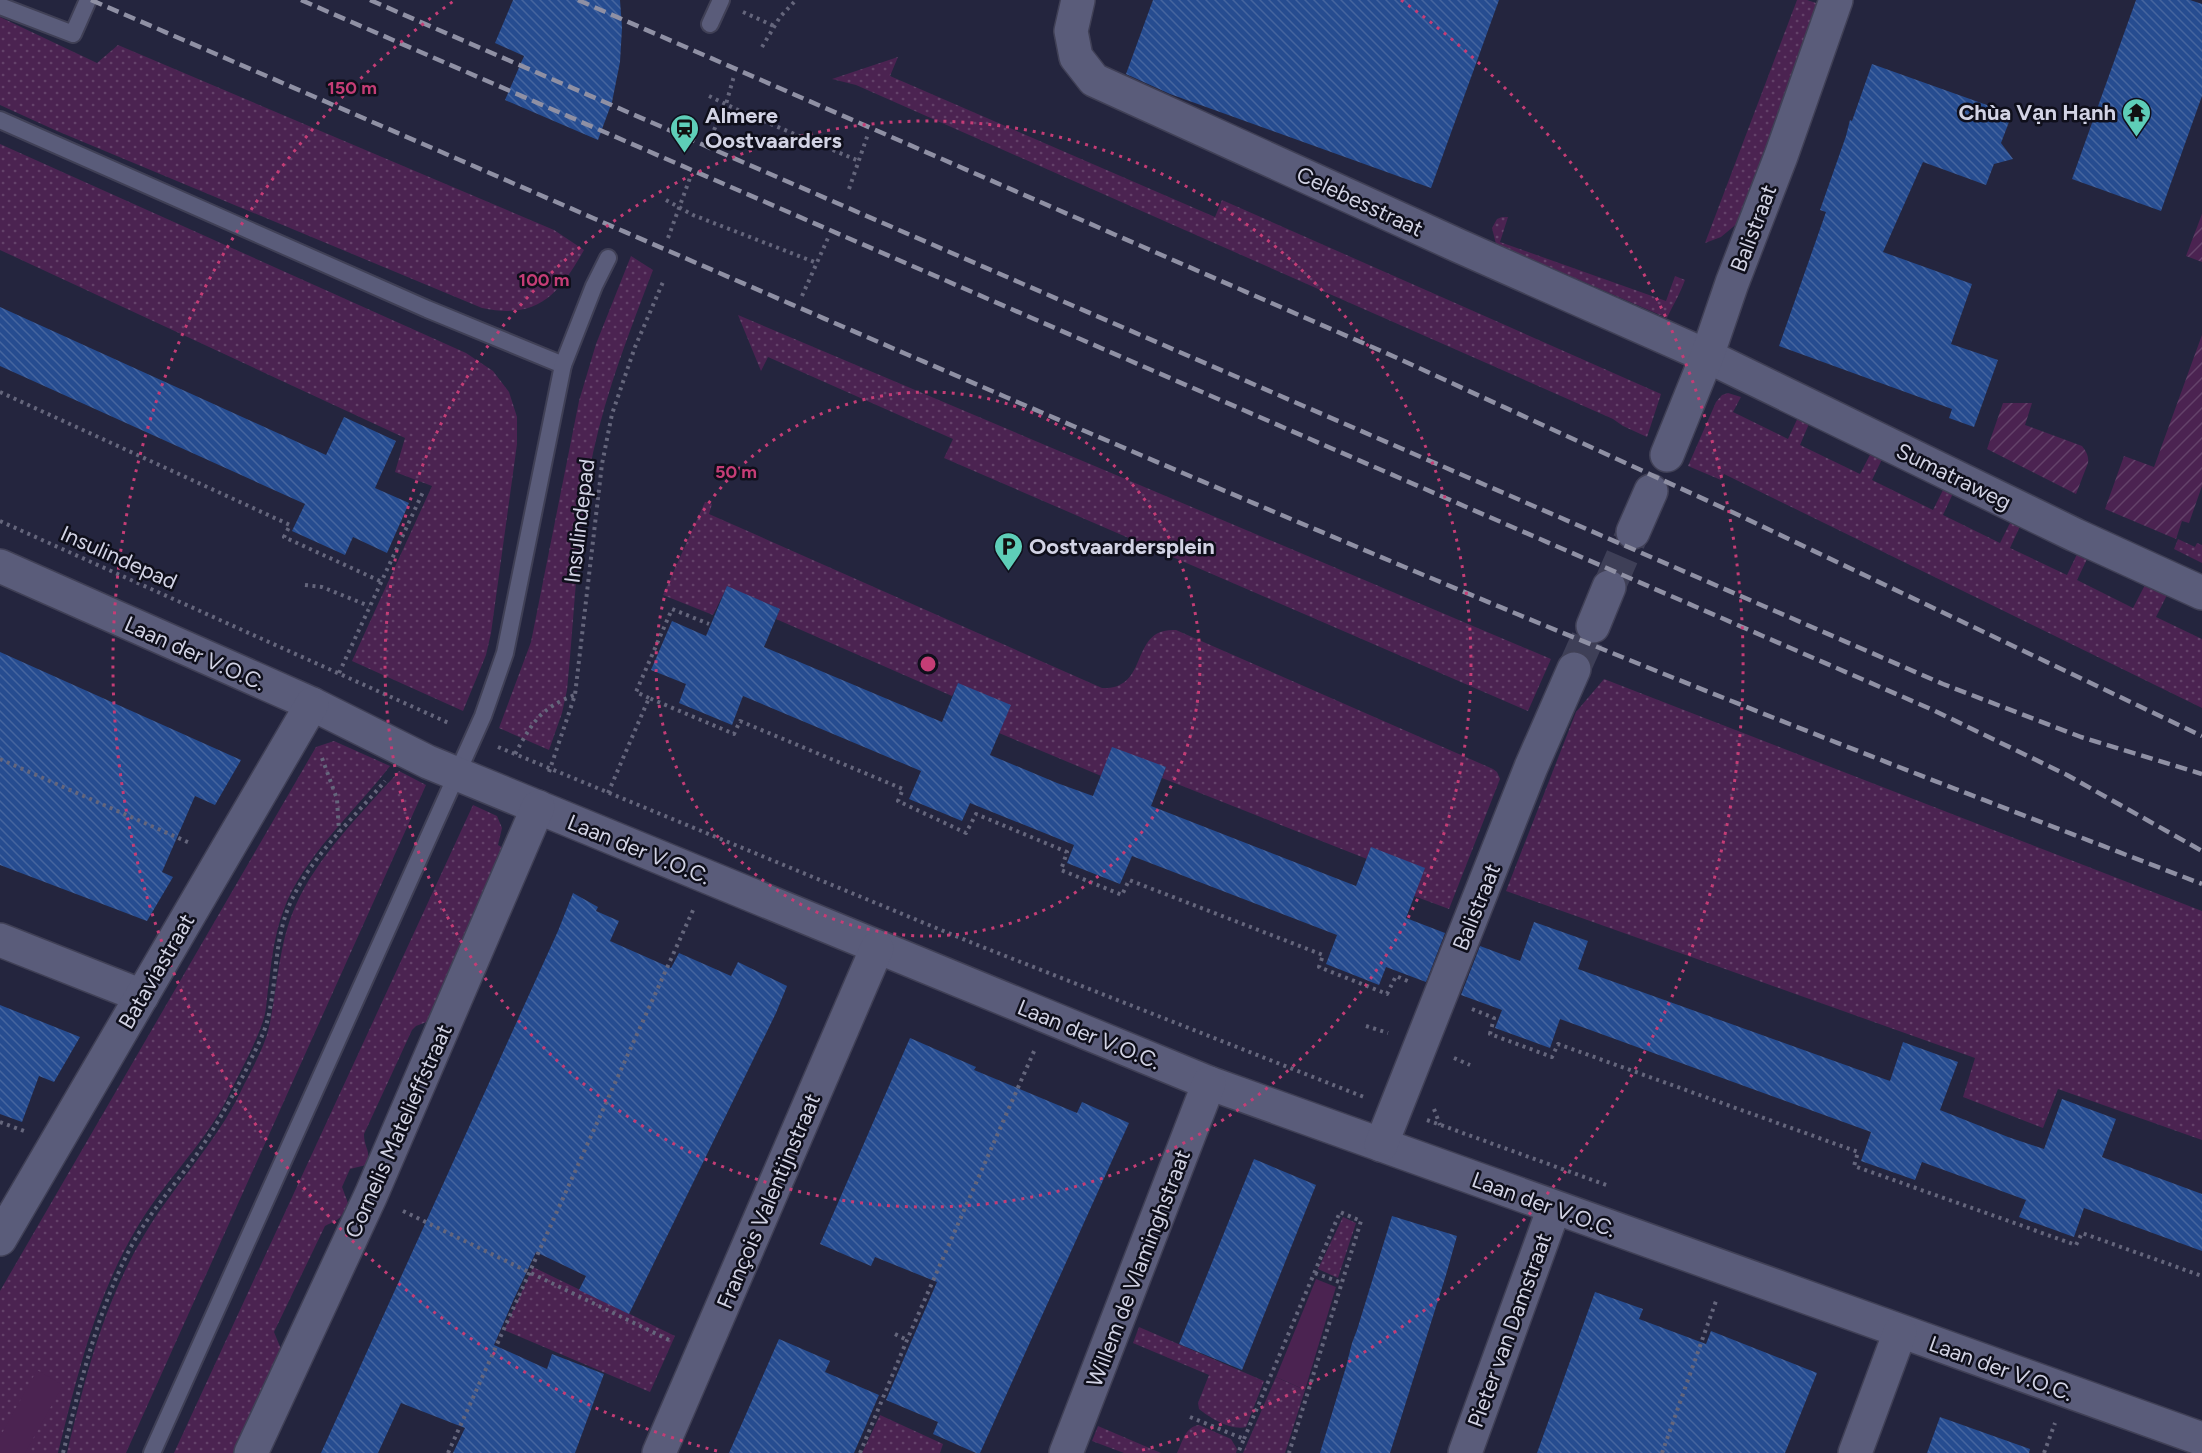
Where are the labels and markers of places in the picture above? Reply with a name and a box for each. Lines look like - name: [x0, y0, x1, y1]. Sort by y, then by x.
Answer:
- temple icon: Chùa Vạn Hạnh: [2121, 96, 2153, 138]
- place label: Chùa Vạn Hạnh: [1958, 99, 2116, 126]
- place label: Almere Oostvaarders: [705, 102, 842, 154]
- station icon: Almere Oostvaarders: [668, 112, 700, 154]
- parking icon: Oostvaardersplein: [992, 530, 1024, 572]
- place label: Oostvaardersplein: [1029, 533, 1215, 560]
- centre of rings: [918, 654, 938, 674]

